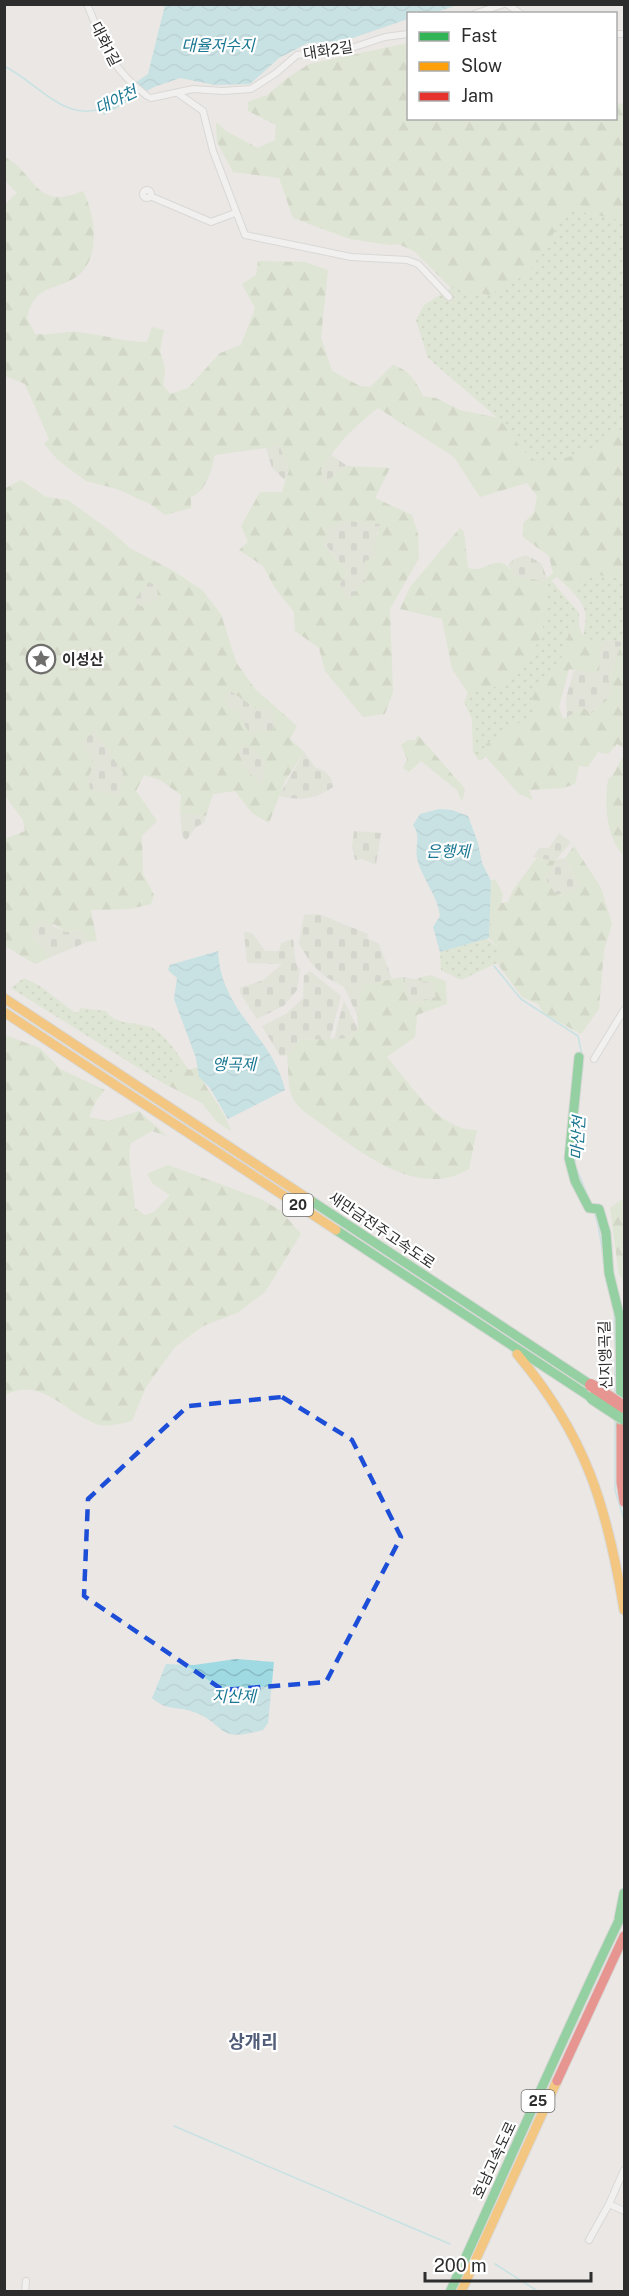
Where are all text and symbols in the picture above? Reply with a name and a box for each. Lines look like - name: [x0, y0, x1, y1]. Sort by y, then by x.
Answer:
- legend: [407, 12, 617, 120]
- street label: 대화1길: [88, 19, 124, 69]
- text: Fast: [461, 25, 497, 46]
- water label: 대율저수지: [181, 36, 256, 55]
- street label: 대화2길: [302, 38, 354, 62]
- text: Slow: [461, 55, 502, 76]
- water label: 대야천: [92, 81, 142, 118]
- text: Jam: [461, 85, 494, 106]
- place icon: 이성산: [25, 643, 57, 675]
- place label: 이성산: [62, 651, 104, 668]
- water label: 은행제: [426, 842, 472, 861]
- water label: 앵곡제: [212, 1055, 258, 1074]
- water label: 마산천: [567, 1113, 589, 1161]
- street label: 새만금전주고속도로: [326, 1188, 438, 1272]
- road number: 20: [283, 1194, 313, 1216]
- street label: 신지앵곡길: [595, 1320, 615, 1390]
- water label: 지산제: [212, 1687, 258, 1706]
- district label: 상개리: [228, 2031, 278, 2052]
- road number: 25: [522, 2090, 554, 2112]
- street label: 호남고속도로: [469, 2119, 519, 2201]
- scale bar: [425, 2245, 592, 2283]
- text: 200 m: [434, 2255, 487, 2276]

